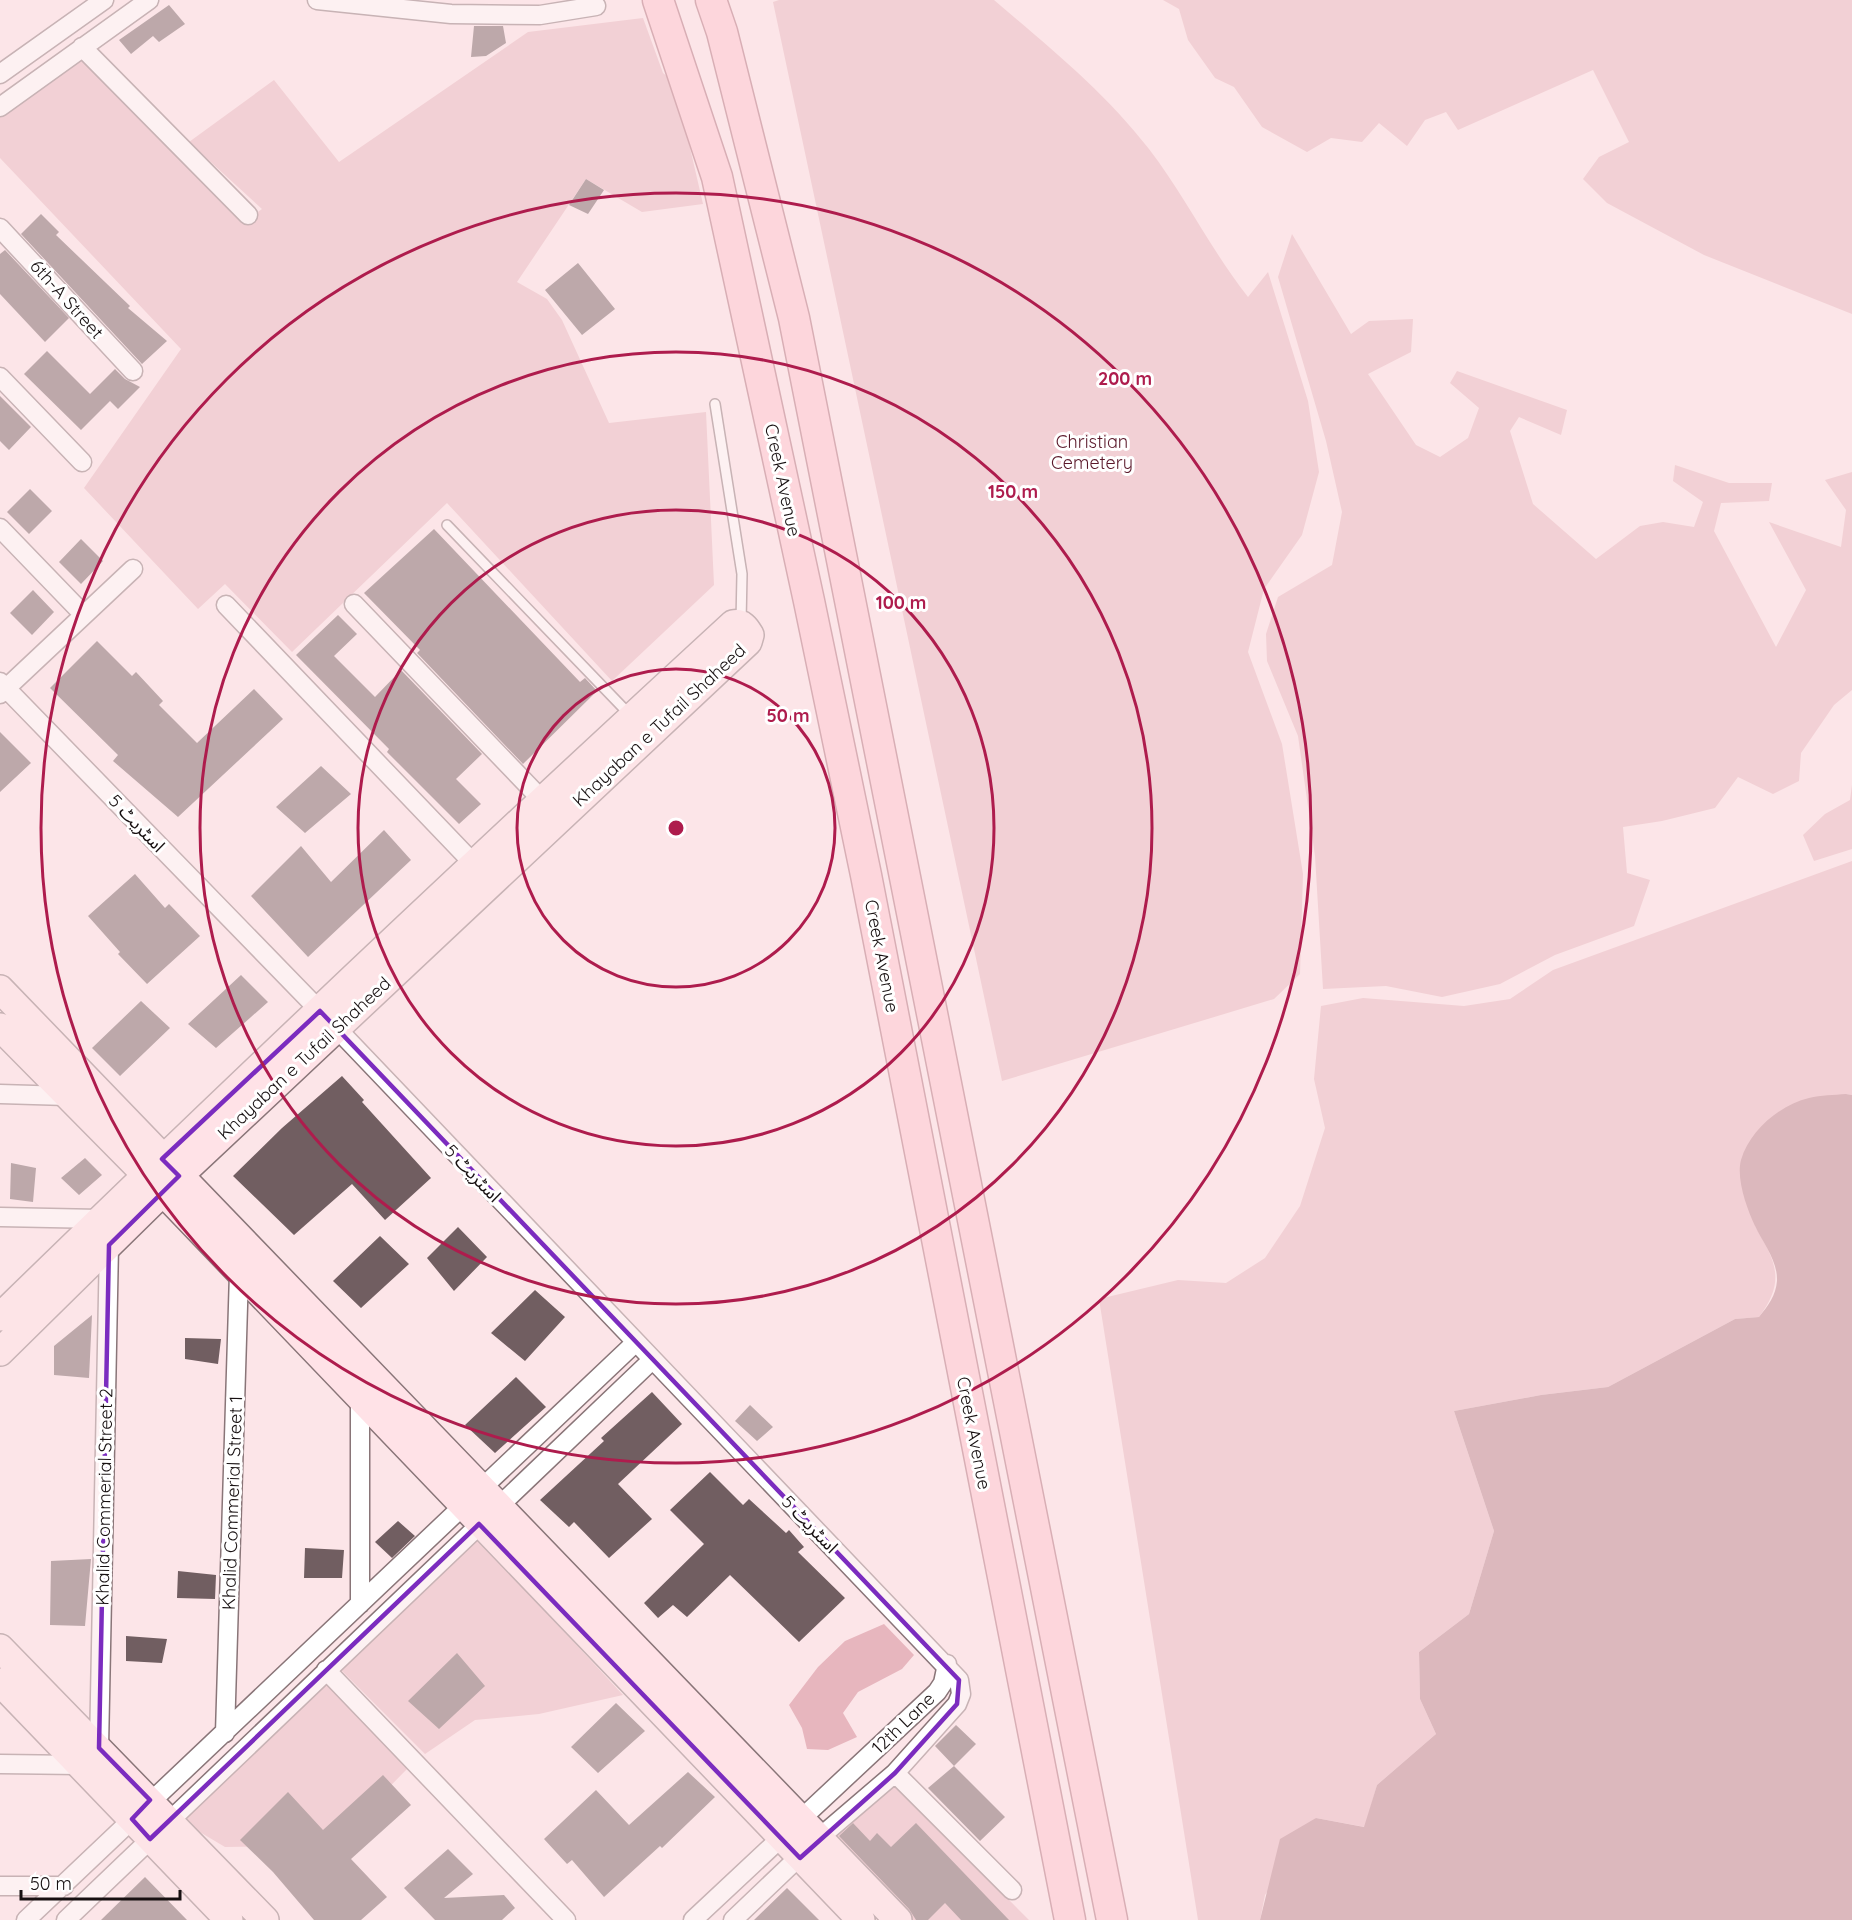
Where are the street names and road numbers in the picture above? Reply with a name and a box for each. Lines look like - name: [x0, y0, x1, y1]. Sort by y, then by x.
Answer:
- street label: 6th-A Street: [25, 255, 109, 343]
- street label: Creek Avenue: [760, 421, 806, 539]
- street label: Khayaban e Tufail Shaheed: [568, 639, 750, 811]
- street label: اسٹریٹ 5: [104, 789, 170, 857]
- street label: Creek Avenue: [860, 897, 904, 1015]
- street label: Khayaban e Tufail Shaheed: [213, 972, 395, 1144]
- street label: اسٹریٹ 5: [440, 1139, 506, 1207]
- street label: Creek Avenue: [952, 1374, 996, 1492]
- street label: Khalid Commerial Street 2: [91, 1388, 117, 1606]
- street label: Khalid Commerial Street 1: [217, 1396, 247, 1610]
- street label: اسٹریٹ 5: [777, 1490, 843, 1558]
- street label: 12th Lane: [867, 1687, 939, 1759]

